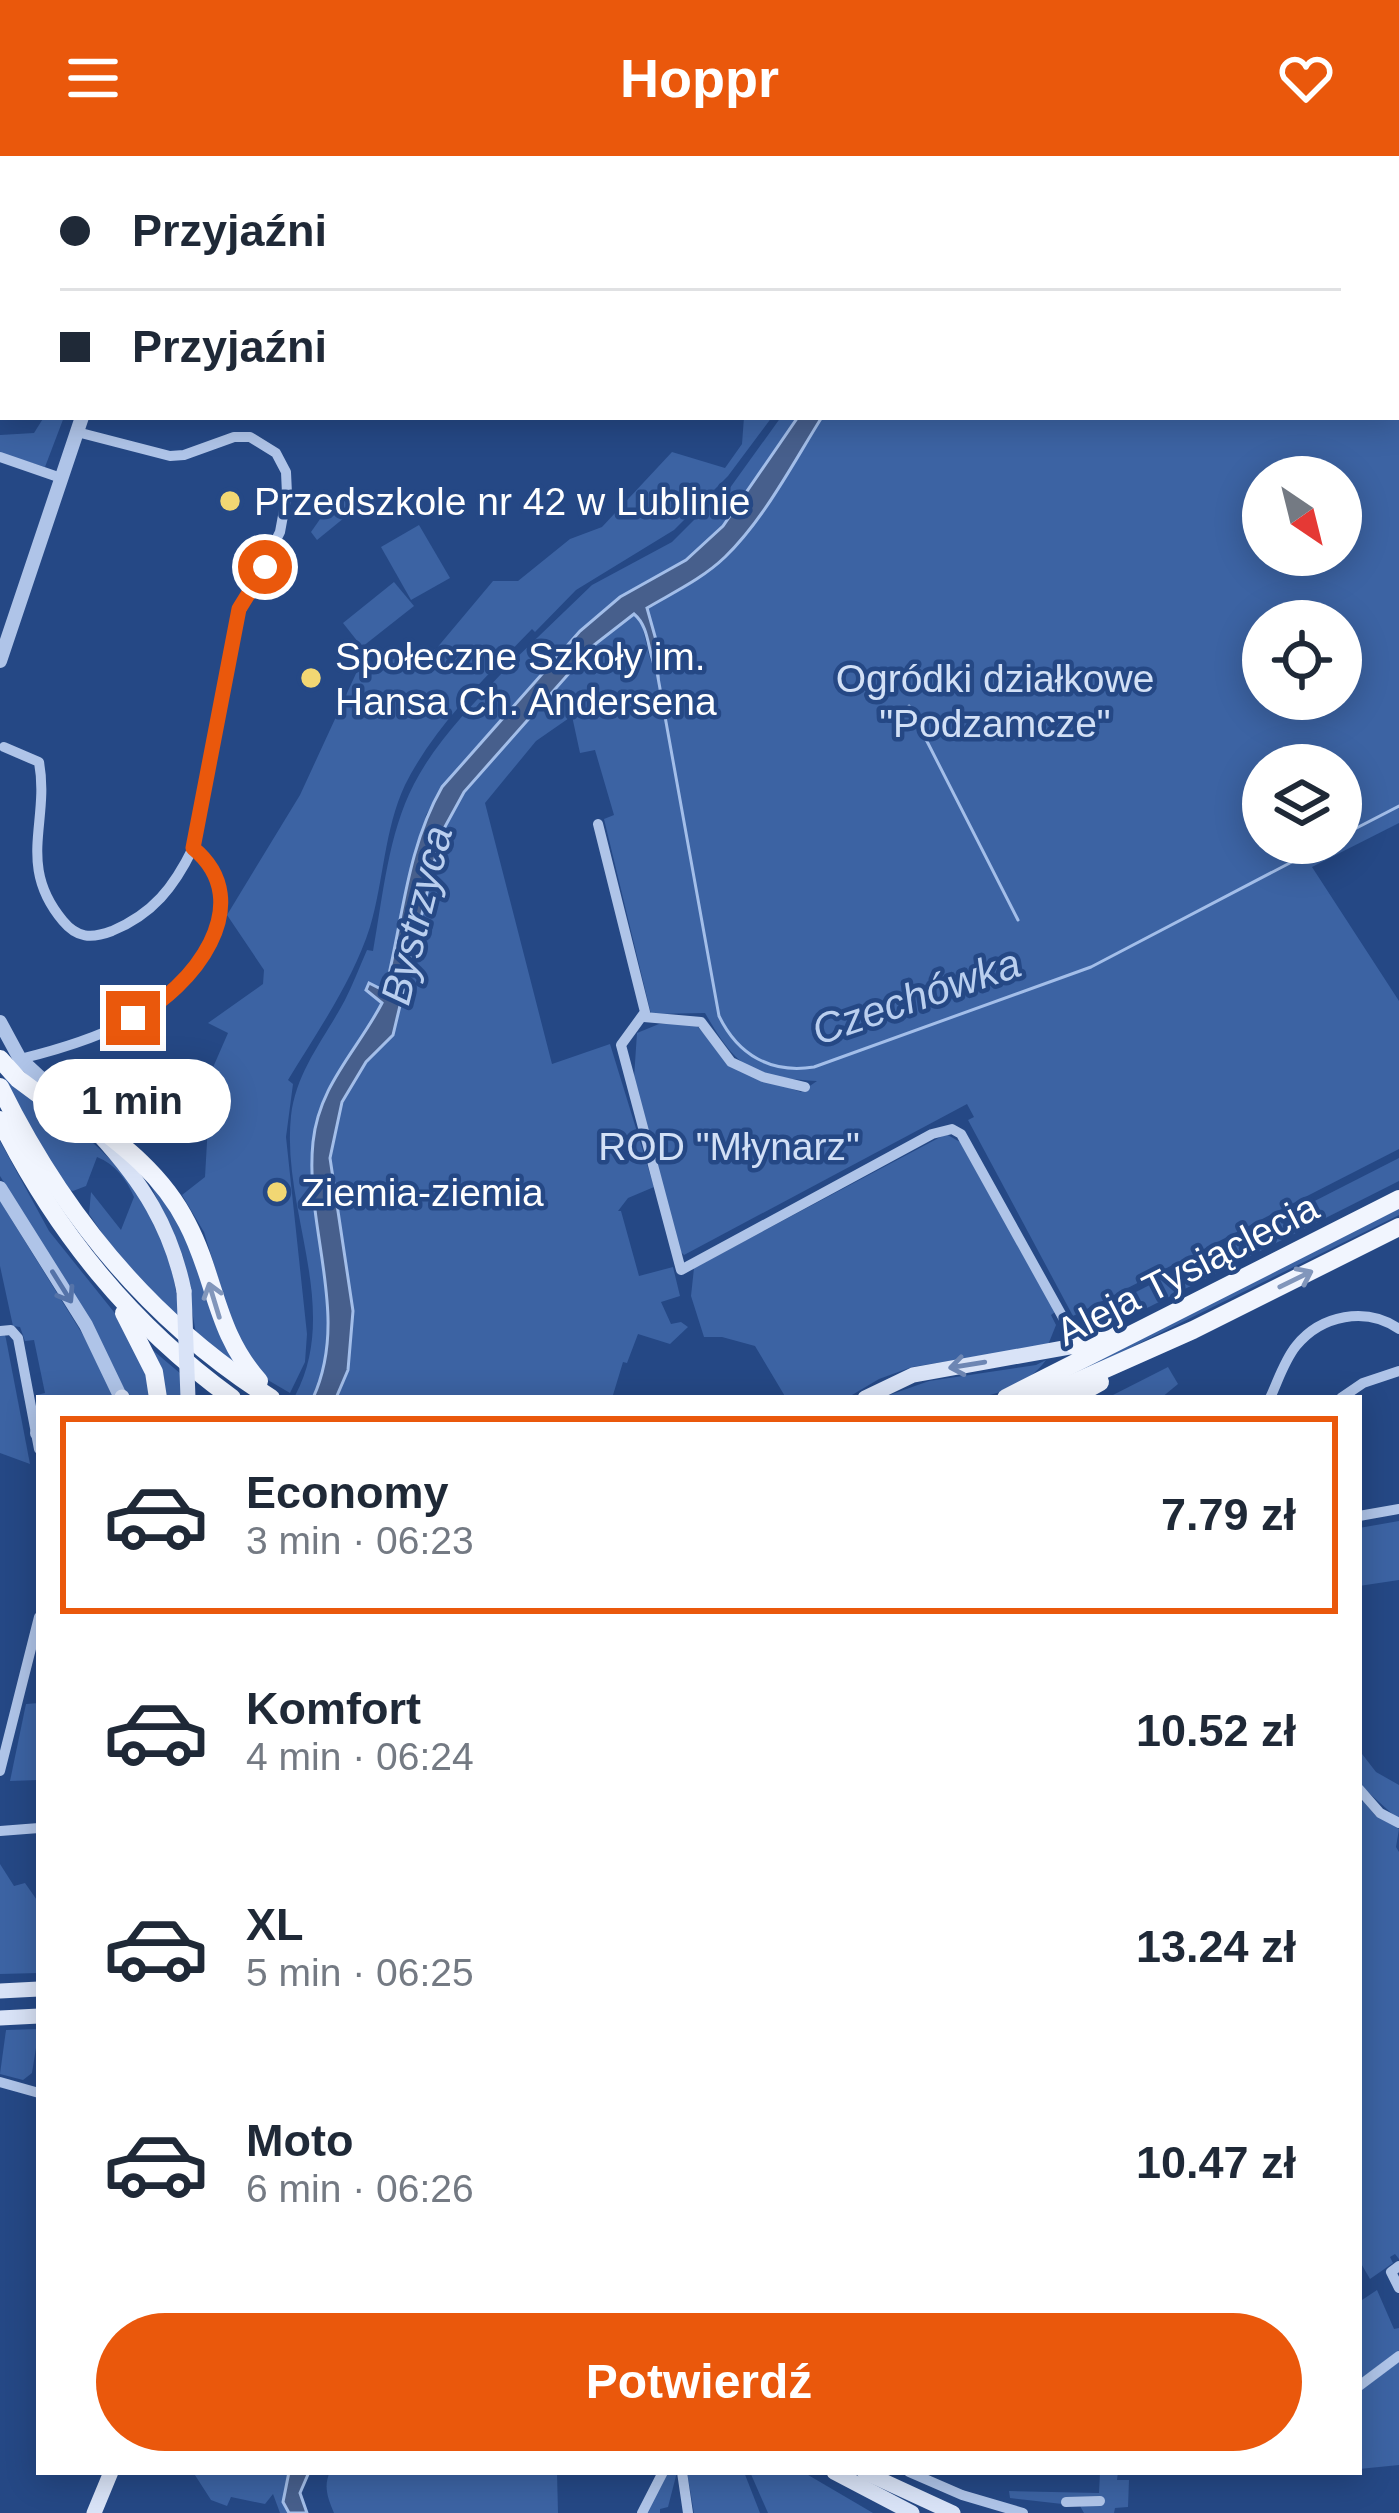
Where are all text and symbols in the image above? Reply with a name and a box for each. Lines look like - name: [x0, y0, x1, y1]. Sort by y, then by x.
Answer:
- icon: menu: [60, 45, 126, 111]
- icon: heart: [1273, 45, 1339, 111]
- text: Hoppr: [620, 48, 779, 108]
- text: Przyjaźni: [132, 205, 327, 256]
- text: Przyjaźni: [132, 321, 327, 372]
- north arrow: [1242, 456, 1362, 576]
- map controls: [1242, 456, 1362, 864]
- place label: Przedszkole nr 42 w Lublinie: [254, 480, 750, 523]
- marker: Przedszkole nr 42 w Lublinie: [217, 488, 243, 514]
- route start: [238, 540, 292, 594]
- button: locate: [1242, 600, 1362, 720]
- place label: Społeczne Szkoły im. Hansa Ch. Andersena: [335, 635, 717, 723]
- park label: Ogródki działkowe "Podzamcze": [836, 657, 1154, 745]
- marker: Społeczne Szkoły im. Hansa Ch. Andersena: [298, 665, 324, 691]
- button: layers: [1242, 744, 1362, 864]
- water label: Bystrzyca: [372, 821, 461, 1009]
- water label: Czechówka: [806, 939, 1026, 1054]
- route end: [106, 991, 160, 1045]
- callout: 1 min: [34, 1060, 232, 1144]
- text: 1 min: [81, 1079, 183, 1122]
- park label: ROD "Młynarz": [598, 1125, 860, 1168]
- place label: Ziemia-ziemia: [301, 1171, 544, 1214]
- marker: Ziemia-ziemia: [264, 1179, 290, 1205]
- street label: Aleja Tysiąclecia: [1049, 1185, 1325, 1354]
- one-way arrow: [1278, 1266, 1313, 1289]
- one-way arrow: [50, 1269, 75, 1303]
- one-way arrow: [202, 1282, 224, 1320]
- one-way arrow: [949, 1354, 988, 1377]
- icon: car: [102, 1461, 210, 1569]
- text: Economy: [246, 1467, 449, 1518]
- text: 7.79 zł: [1161, 1489, 1296, 1540]
- text: 3 min · 06:23: [246, 1519, 474, 1562]
- icon: car: [102, 1677, 210, 1785]
- text: Komfort: [246, 1683, 421, 1734]
- text: 10.52 zł: [1136, 1705, 1296, 1756]
- text: 4 min · 06:24: [246, 1735, 474, 1778]
- icon: car: [102, 1893, 210, 2001]
- text: XL: [246, 1899, 304, 1950]
- text: 13.24 zł: [1136, 1921, 1296, 1972]
- text: 5 min · 06:25: [246, 1951, 474, 1994]
- icon: car: [102, 2109, 210, 2217]
- text: Moto: [246, 2115, 353, 2166]
- text: 10.47 zł: [1136, 2137, 1296, 2188]
- text: 6 min · 06:26: [246, 2167, 474, 2210]
- button: Potwierdź: [96, 2313, 1302, 2451]

